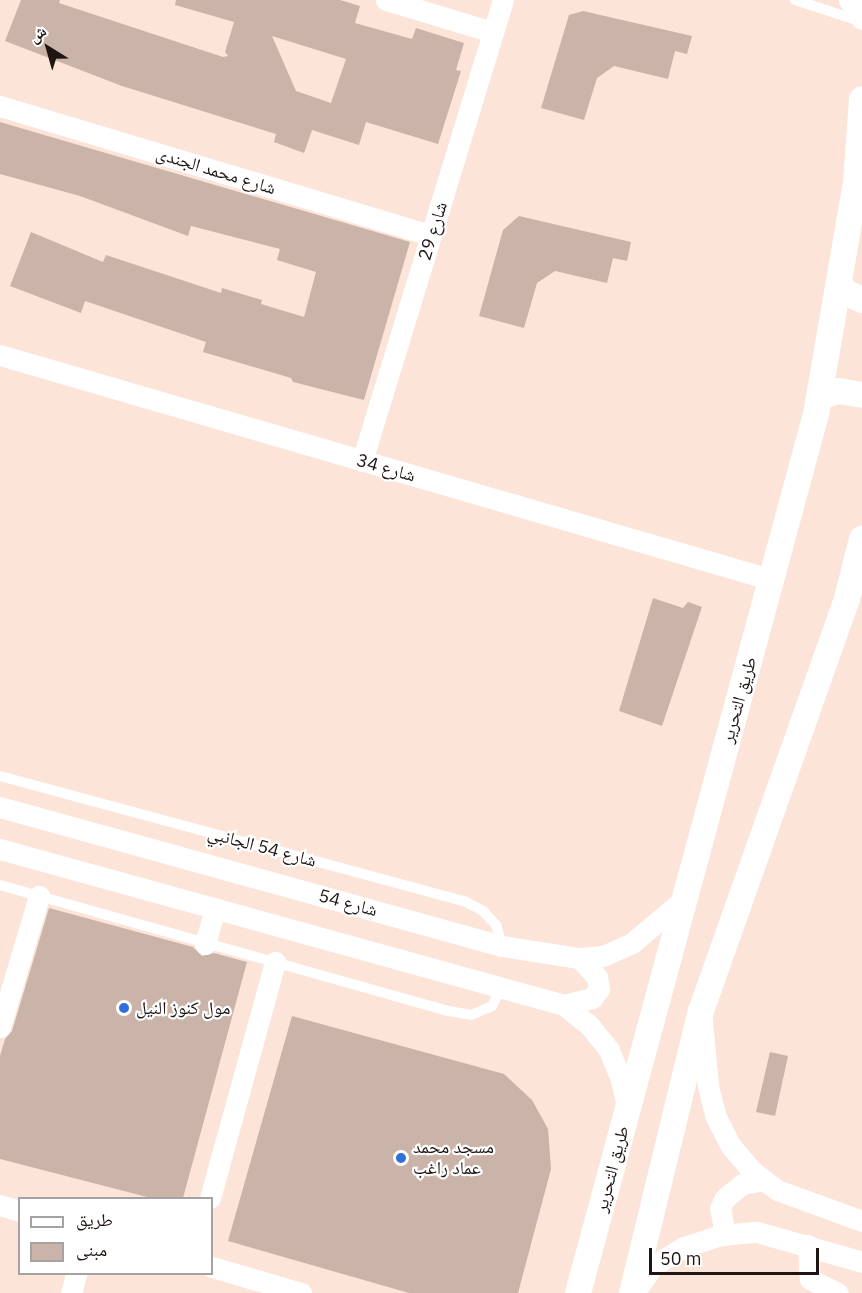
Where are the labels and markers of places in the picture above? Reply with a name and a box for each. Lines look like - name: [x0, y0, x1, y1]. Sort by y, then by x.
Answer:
- place label: مول كنوز النيل: [136, 997, 230, 1019]
- marker: مول كنوز النيل: [117, 1001, 131, 1015]
- place label: مسجد محمد عماد راغب: [413, 1137, 494, 1180]
- marker: مسجد محمد عماد راغب: [394, 1151, 408, 1165]

